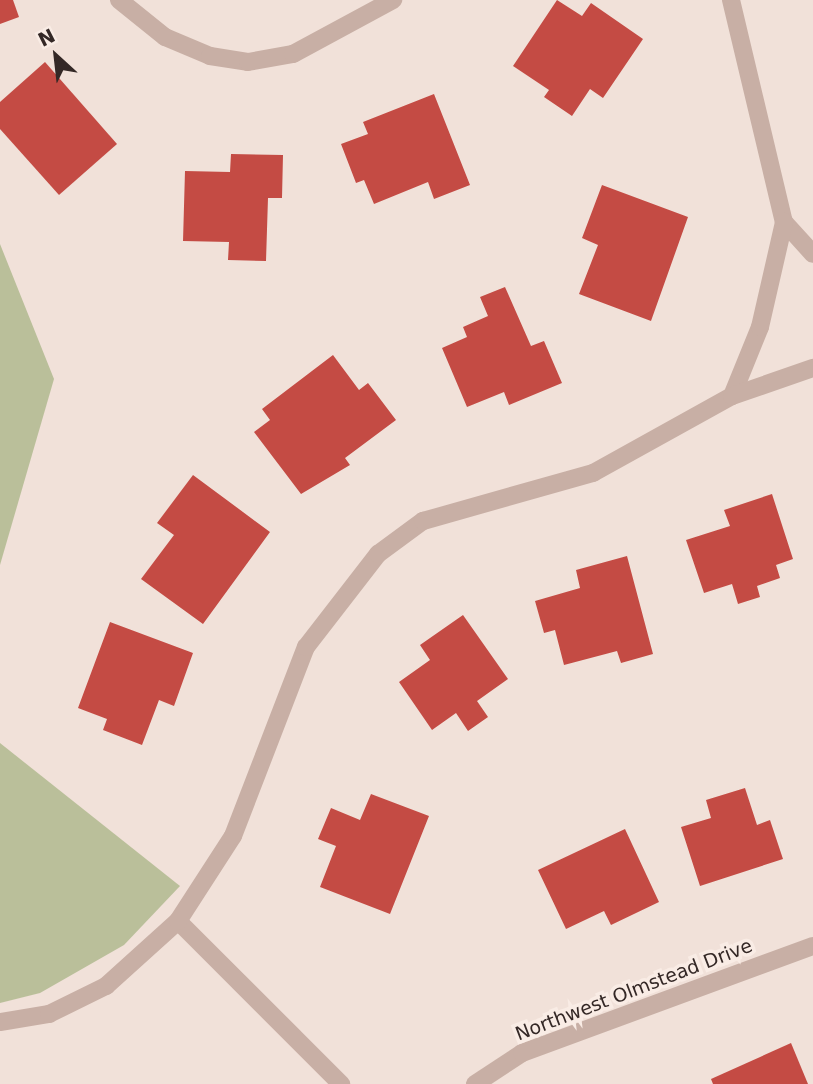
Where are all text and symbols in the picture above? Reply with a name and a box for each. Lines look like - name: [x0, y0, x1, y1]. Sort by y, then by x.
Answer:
- north arrow: [21, 21, 91, 91]
- text: N: [34, 24, 59, 51]
- street label: Northwest Olmstead Drive: [512, 934, 756, 1046]

